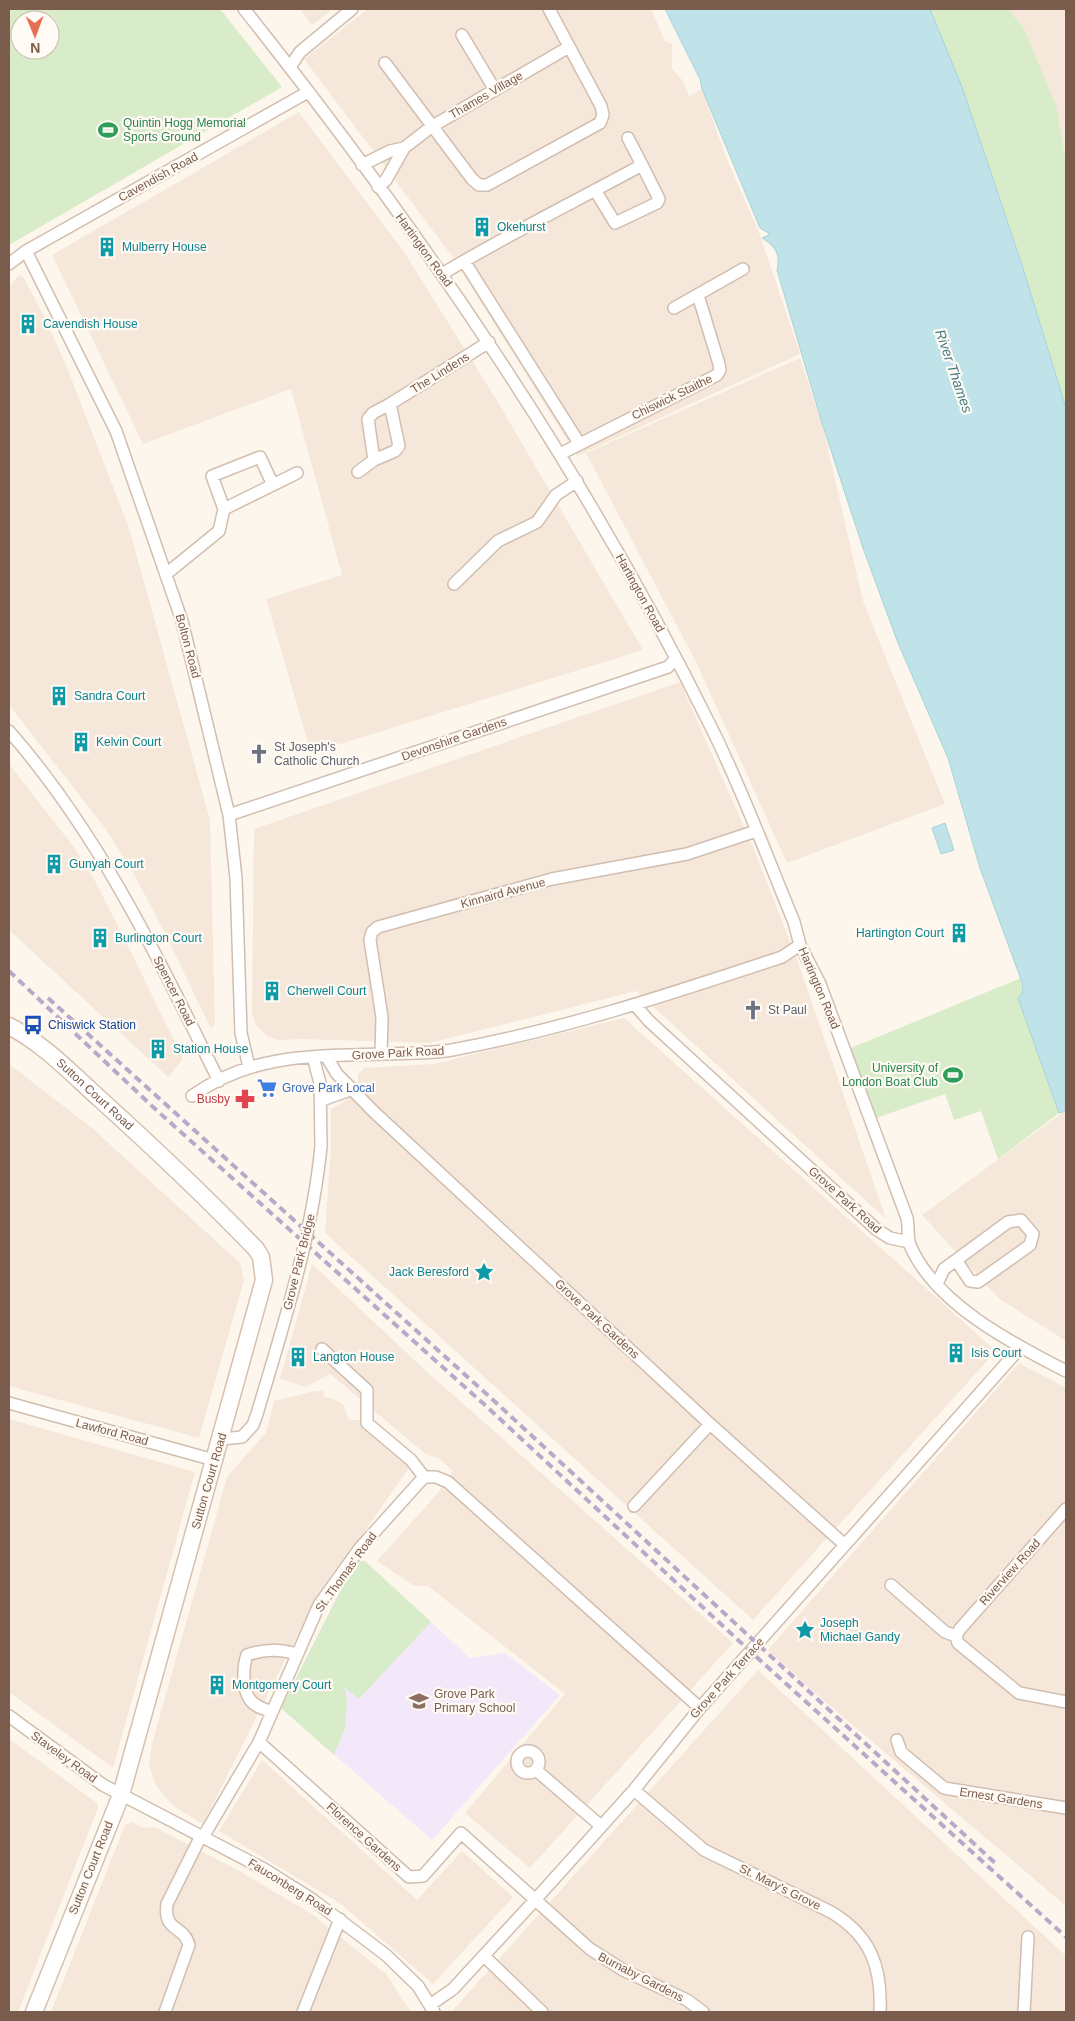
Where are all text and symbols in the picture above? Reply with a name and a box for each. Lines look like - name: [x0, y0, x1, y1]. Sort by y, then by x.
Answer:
- north arrow: [10, 10, 60, 60]
- text: N: [30, 40, 40, 56]
- street label: Thames Village: [447, 68, 525, 122]
- place label: Quintin Hogg Memorial Sports Ground: [123, 116, 246, 144]
- sports icon: Quintin Hogg Memorial Sports Ground: [97, 119, 119, 141]
- street label: Cavendish Road: [116, 149, 200, 205]
- street label: Hartington Road: [393, 211, 455, 289]
- building icon: Okehurst: [471, 216, 493, 238]
- place label: Okehurst: [497, 220, 546, 234]
- building icon: Mulberry House: [96, 236, 118, 258]
- place label: Mulberry House: [122, 240, 207, 254]
- building icon: Cavendish House: [17, 313, 39, 335]
- place label: Cavendish House: [43, 317, 138, 331]
- water label: River Thames: [932, 327, 976, 415]
- street label: The Lindens: [408, 350, 472, 396]
- street label: Chiswick Staithe: [629, 371, 715, 423]
- street label: Hartington Road: [613, 551, 667, 635]
- street label: Bolton Road: [173, 612, 203, 680]
- building icon: Sandra Court: [48, 685, 70, 707]
- place label: Sandra Court: [74, 689, 146, 703]
- street label: Devonshire Gardens: [400, 714, 508, 764]
- building icon: Kelvin Court: [70, 731, 92, 753]
- place label: Kelvin Court: [96, 735, 162, 749]
- place label: St Joseph's Catholic Church: [274, 740, 359, 768]
- church icon: St Joseph's Catholic Church: [248, 743, 270, 765]
- building icon: Gunyah Court: [43, 853, 65, 875]
- place label: Gunyah Court: [69, 857, 144, 871]
- street label: Kinnaird Avenue: [459, 875, 547, 911]
- building icon: Hartington Court: [948, 922, 970, 944]
- place label: Hartington Court: [856, 926, 945, 940]
- building icon: Burlington Court: [89, 927, 111, 949]
- place label: Burlington Court: [115, 931, 202, 945]
- street label: Hartington Road: [795, 945, 843, 1031]
- street label: Spencer Road: [150, 954, 198, 1028]
- building icon: Cherwell Court: [261, 980, 283, 1002]
- place label: Cherwell Court: [287, 984, 367, 998]
- church icon: St Paul: [742, 999, 764, 1021]
- place label: St Paul: [768, 1003, 807, 1017]
- bus stop icon: Chiswick Station: [22, 1014, 44, 1036]
- place label: Chiswick Station: [48, 1018, 136, 1032]
- building icon: Station House: [147, 1038, 169, 1060]
- place label: Station House: [173, 1042, 249, 1056]
- street label: Grove Park Road: [351, 1044, 445, 1062]
- street label: Sutton Court Road: [53, 1055, 136, 1133]
- place label: University of London Boat Club: [842, 1061, 939, 1089]
- sports icon: University of London Boat Club: [942, 1064, 964, 1086]
- supermarket icon: Grove Park Local: [256, 1077, 278, 1099]
- place label: Grove Park Local: [282, 1081, 375, 1095]
- pharmacy icon: Busby: [234, 1088, 256, 1110]
- place label: Busby: [197, 1092, 230, 1106]
- street label: Grove Park Road: [806, 1164, 884, 1236]
- street label: Grove Park Bridge: [280, 1212, 318, 1312]
- place icon: Jack Beresford: [473, 1261, 495, 1283]
- place label: Jack Beresford: [389, 1265, 469, 1279]
- street label: Grove Park Gardens: [552, 1276, 642, 1362]
- building icon: Isis Court: [945, 1342, 967, 1364]
- building icon: Langton House: [287, 1346, 309, 1368]
- place label: Isis Court: [971, 1346, 1022, 1360]
- place label: Langton House: [313, 1350, 395, 1364]
- street label: Lawford Road: [74, 1416, 150, 1448]
- street label: Sutton Court Road: [189, 1431, 229, 1531]
- street label: St. Thomas' Road: [312, 1529, 380, 1615]
- street label: Riverview Road: [977, 1536, 1043, 1608]
- place label: Joseph Michael Gandy: [820, 1616, 900, 1644]
- place icon: Joseph Michael Gandy: [794, 1619, 816, 1641]
- street label: Grove Park Terrace: [687, 1635, 767, 1721]
- building icon: Montgomery Court: [206, 1674, 228, 1696]
- place label: Montgomery Court: [232, 1678, 332, 1692]
- place label: Grove Park Primary School: [434, 1687, 515, 1715]
- school or university icon: Grove Park Primary School: [408, 1690, 430, 1712]
- street label: Staveley Road: [28, 1728, 100, 1786]
- street label: Ernest Gardens: [958, 1785, 1044, 1811]
- street label: Florence Gardens: [324, 1800, 404, 1874]
- street label: Sutton Court Road: [66, 1819, 116, 1917]
- street label: Fauconberg Road: [246, 1856, 334, 1918]
- street label: St. Mary's Grove: [737, 1861, 823, 1913]
- street label: Burnaby Gardens: [596, 1949, 686, 2005]

